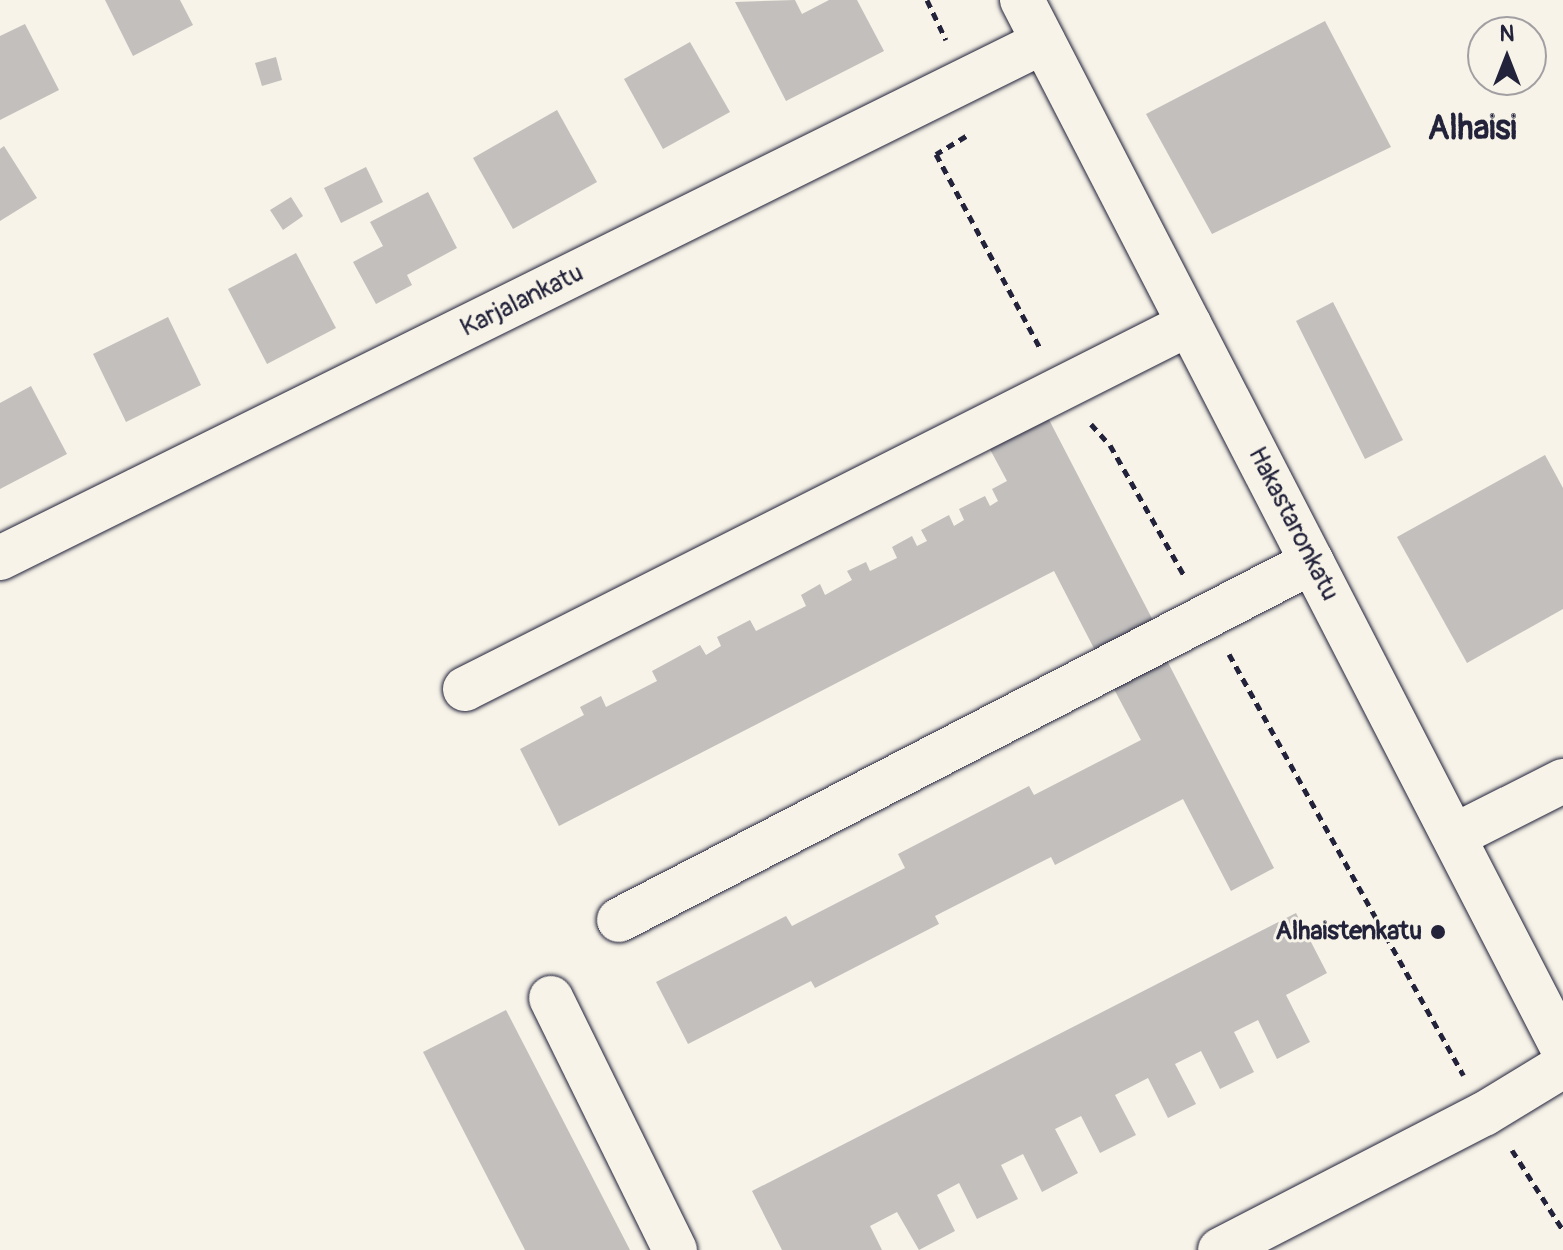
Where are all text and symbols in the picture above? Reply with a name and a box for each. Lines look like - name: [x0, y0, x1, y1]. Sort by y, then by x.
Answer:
- north arrow: [1467, 16, 1547, 96]
- text: N: [1500, 20, 1514, 48]
- district label: Alhaisi: [1427, 109, 1517, 149]
- street label: Karjalankatu: [455, 258, 589, 344]
- street label: Hakastaronkatu: [1241, 442, 1345, 606]
- place label: Alhaistenkatu: [1275, 916, 1422, 948]
- marker: Alhaistenkatu: [1429, 923, 1447, 941]

